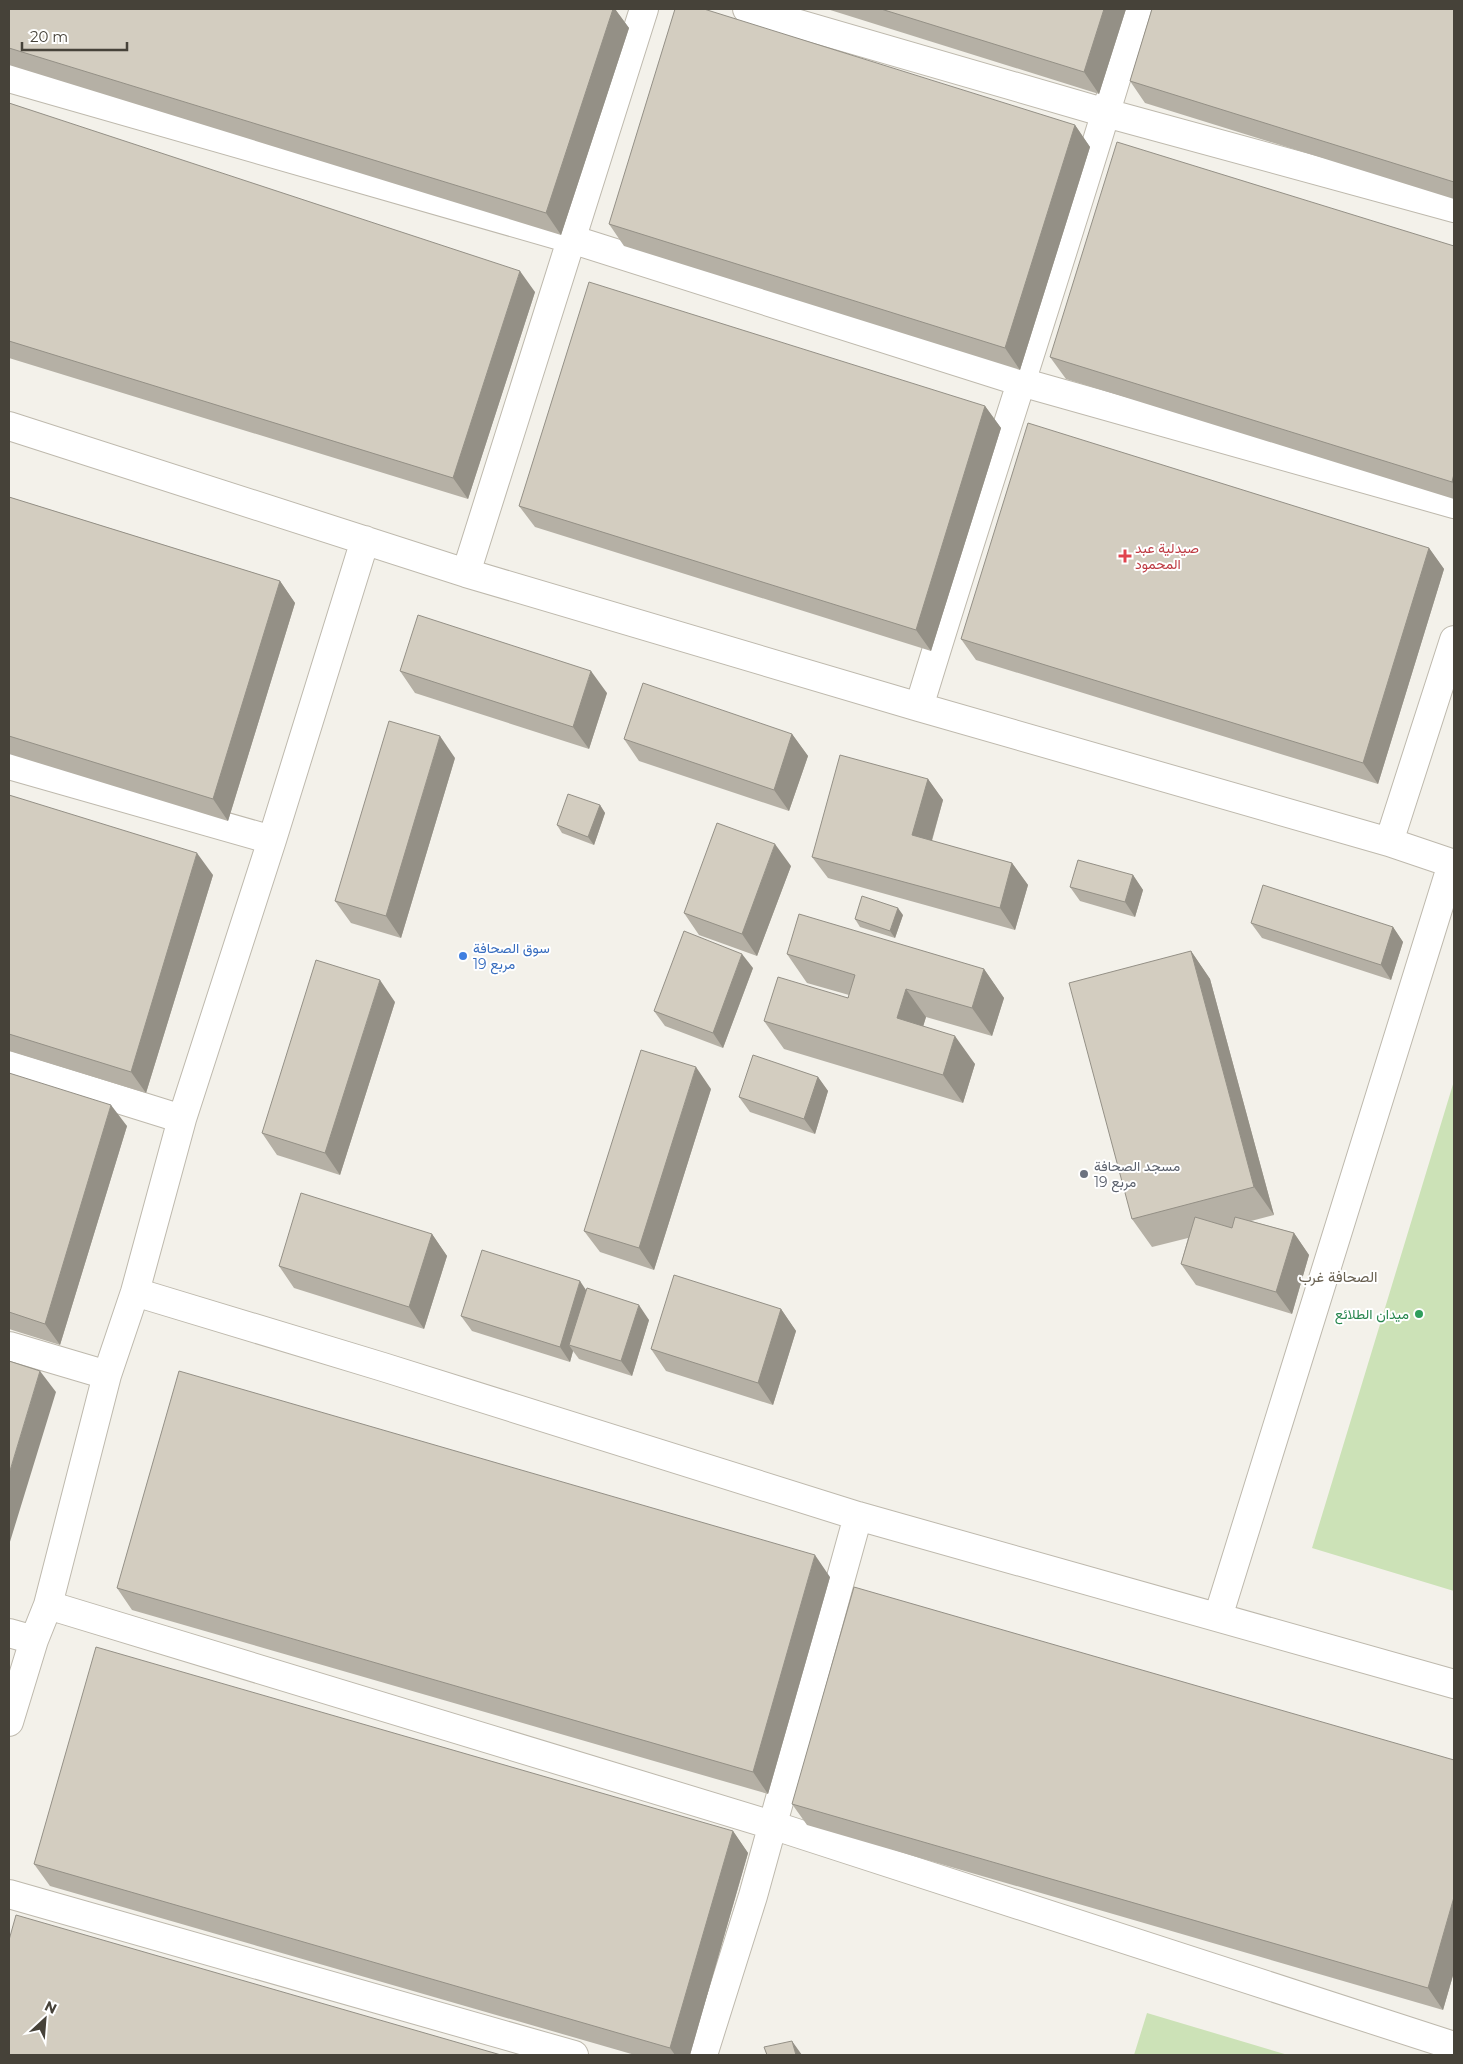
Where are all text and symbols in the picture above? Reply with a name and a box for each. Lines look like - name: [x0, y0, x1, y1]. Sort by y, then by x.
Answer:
- scale bar: [22, 20, 128, 52]
- text: 20 m: [30, 27, 68, 46]
- place label: صيدلية عبد المحمود: [1135, 539, 1199, 573]
- marker: صيدلية عبد المحمود: [1119, 550, 1131, 562]
- place label: سوق الصحافة مربع 19: [473, 939, 550, 975]
- marker: سوق الصحافة مربع 19: [457, 950, 469, 962]
- place label: مسجد الصحافة مربع 19: [1094, 1157, 1180, 1193]
- marker: مسجد الصحافة مربع 19: [1078, 1168, 1090, 1180]
- district label: الصحافة غرب: [1299, 1267, 1377, 1286]
- place label: ميدان الطلائع: [1335, 1305, 1409, 1325]
- marker: ميدان الطلائع: [1413, 1308, 1425, 1320]
- north arrow: [20, 1994, 70, 2044]
- text: N: [42, 1997, 60, 2018]

